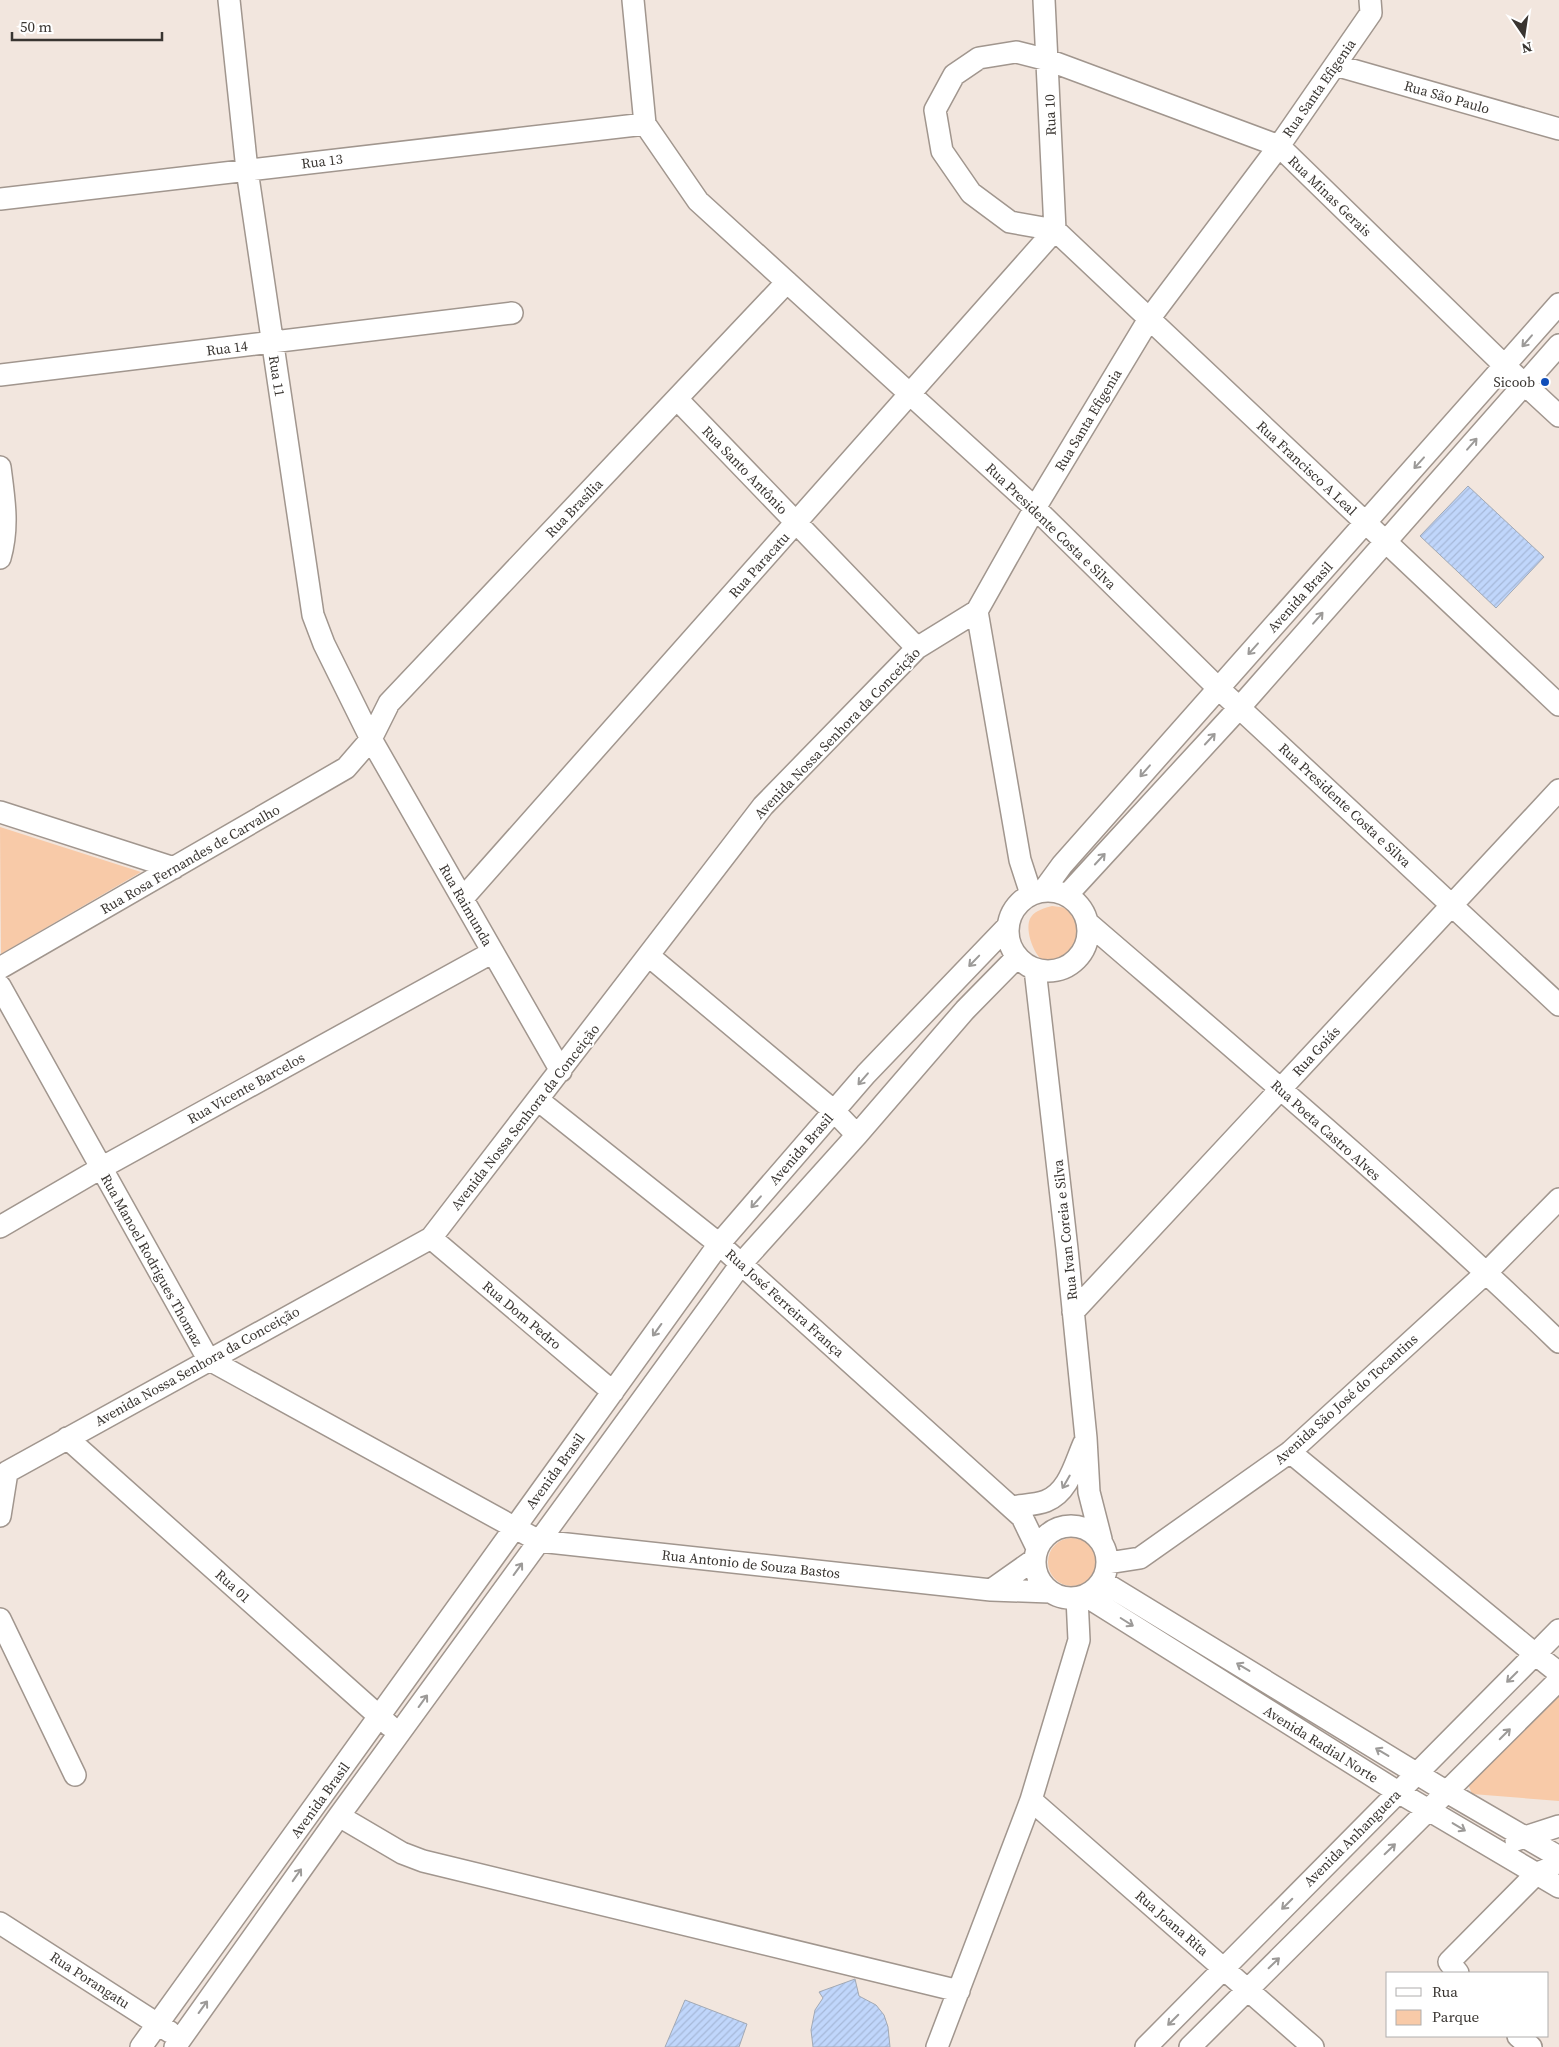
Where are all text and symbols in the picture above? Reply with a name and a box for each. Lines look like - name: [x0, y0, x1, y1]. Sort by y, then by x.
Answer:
- scale bar: [12, 10, 162, 42]
- north arrow: [1499, 10, 1549, 60]
- text: 50 m: [20, 16, 52, 37]
- street label: Rua Santa Efigenia: [1278, 34, 1361, 141]
- text: N: [1520, 37, 1534, 59]
- street label: Rua São Paulo: [1402, 75, 1492, 119]
- street label: Rua 10: [1039, 94, 1061, 136]
- street label: Rua 13: [300, 149, 344, 173]
- street label: Rua Minas Gerais: [1284, 151, 1376, 241]
- one-way arrow: [1521, 335, 1533, 348]
- street label: Rua 14: [205, 336, 249, 360]
- street label: Rua 11: [264, 354, 290, 398]
- street label: Rua Santa Efigenia: [1050, 364, 1127, 475]
- place label: Sicoob: [1494, 372, 1535, 392]
- marker: Sicoob: [1539, 376, 1551, 388]
- street label: Rua Francisco A Leal: [1252, 416, 1362, 520]
- street label: Rua Santo Antônio: [698, 421, 793, 519]
- one-way arrow: [1466, 437, 1478, 450]
- one-way arrow: [1413, 456, 1425, 469]
- street label: Rua Presidente Costa e Silva: [981, 458, 1121, 594]
- street label: Rua Brasília: [541, 473, 608, 542]
- street label: Rua Paracatu: [724, 528, 794, 602]
- street label: Avenida Brasil: [1263, 557, 1337, 637]
- one-way arrow: [1312, 612, 1324, 625]
- street label: Avenida Nossa Senhora da Conceição: [749, 643, 925, 823]
- one-way arrow: [1247, 643, 1258, 656]
- one-way arrow: [1204, 733, 1216, 746]
- street label: Rua Presidente Costa e Silva: [1274, 738, 1416, 872]
- one-way arrow: [1140, 764, 1151, 777]
- street label: Rua Rosa Fernandes de Carvalho: [97, 799, 284, 919]
- one-way arrow: [1094, 853, 1106, 866]
- street label: Rua Raimunda: [434, 860, 498, 951]
- one-way arrow: [968, 954, 980, 967]
- street label: Avenida Nossa Senhora da Conceição: [446, 1019, 604, 1214]
- street label: Rua Goiás: [1288, 1021, 1344, 1081]
- street label: Rua Vicente Barcelos: [184, 1047, 308, 1129]
- one-way arrow: [857, 1072, 868, 1085]
- street label: Rua Poeta Castro Alves: [1267, 1075, 1385, 1185]
- street label: Avenida Brasil: [764, 1109, 838, 1189]
- street label: Rua Ivan Coreia e Silva: [1048, 1158, 1082, 1301]
- street label: Rua Manoel Rodrigues Thomaz: [96, 1170, 208, 1350]
- one-way arrow: [750, 1195, 762, 1208]
- street label: Rua José Ferreira França: [721, 1244, 849, 1362]
- street label: Rua Dom Pedro: [478, 1276, 566, 1354]
- street label: Avenida Nossa Senhora da Conceição: [91, 1301, 303, 1431]
- one-way arrow: [652, 1323, 662, 1337]
- street label: Avenida São José do Tocantins: [1270, 1329, 1422, 1469]
- street label: Avenida Brasil: [521, 1429, 589, 1513]
- one-way arrow: [1061, 1475, 1071, 1490]
- street label: Rua Antonio de Souza Bastos: [661, 1545, 841, 1583]
- one-way arrow: [513, 1562, 523, 1576]
- street label: Rua 01: [211, 1565, 255, 1607]
- one-way arrow: [1120, 1617, 1134, 1627]
- one-way arrow: [1236, 1662, 1250, 1672]
- one-way arrow: [1506, 1671, 1518, 1683]
- one-way arrow: [418, 1695, 429, 1708]
- street label: Avenida Radial Norte: [1260, 1701, 1382, 1787]
- one-way arrow: [1499, 1728, 1511, 1741]
- one-way arrow: [1375, 1746, 1389, 1756]
- street label: Avenida Brasil: [286, 1758, 354, 1842]
- street label: Avenida Anhanguera: [1299, 1784, 1406, 1891]
- one-way arrow: [1451, 1822, 1465, 1832]
- one-way arrow: [1383, 1843, 1396, 1855]
- one-way arrow: [292, 1868, 302, 1882]
- street label: Rua Joana Rita: [1131, 1886, 1214, 1961]
- one-way arrow: [1281, 1898, 1293, 1911]
- street label: Rua Porangatu: [46, 1947, 134, 2013]
- one-way arrow: [1267, 1957, 1280, 1969]
- legend: [1386, 1972, 1549, 2037]
- text: Rua: [1432, 1981, 1458, 2002]
- one-way arrow: [198, 2001, 208, 2015]
- text: Parque: [1432, 2006, 1480, 2027]
- one-way arrow: [1167, 2014, 1179, 2026]

